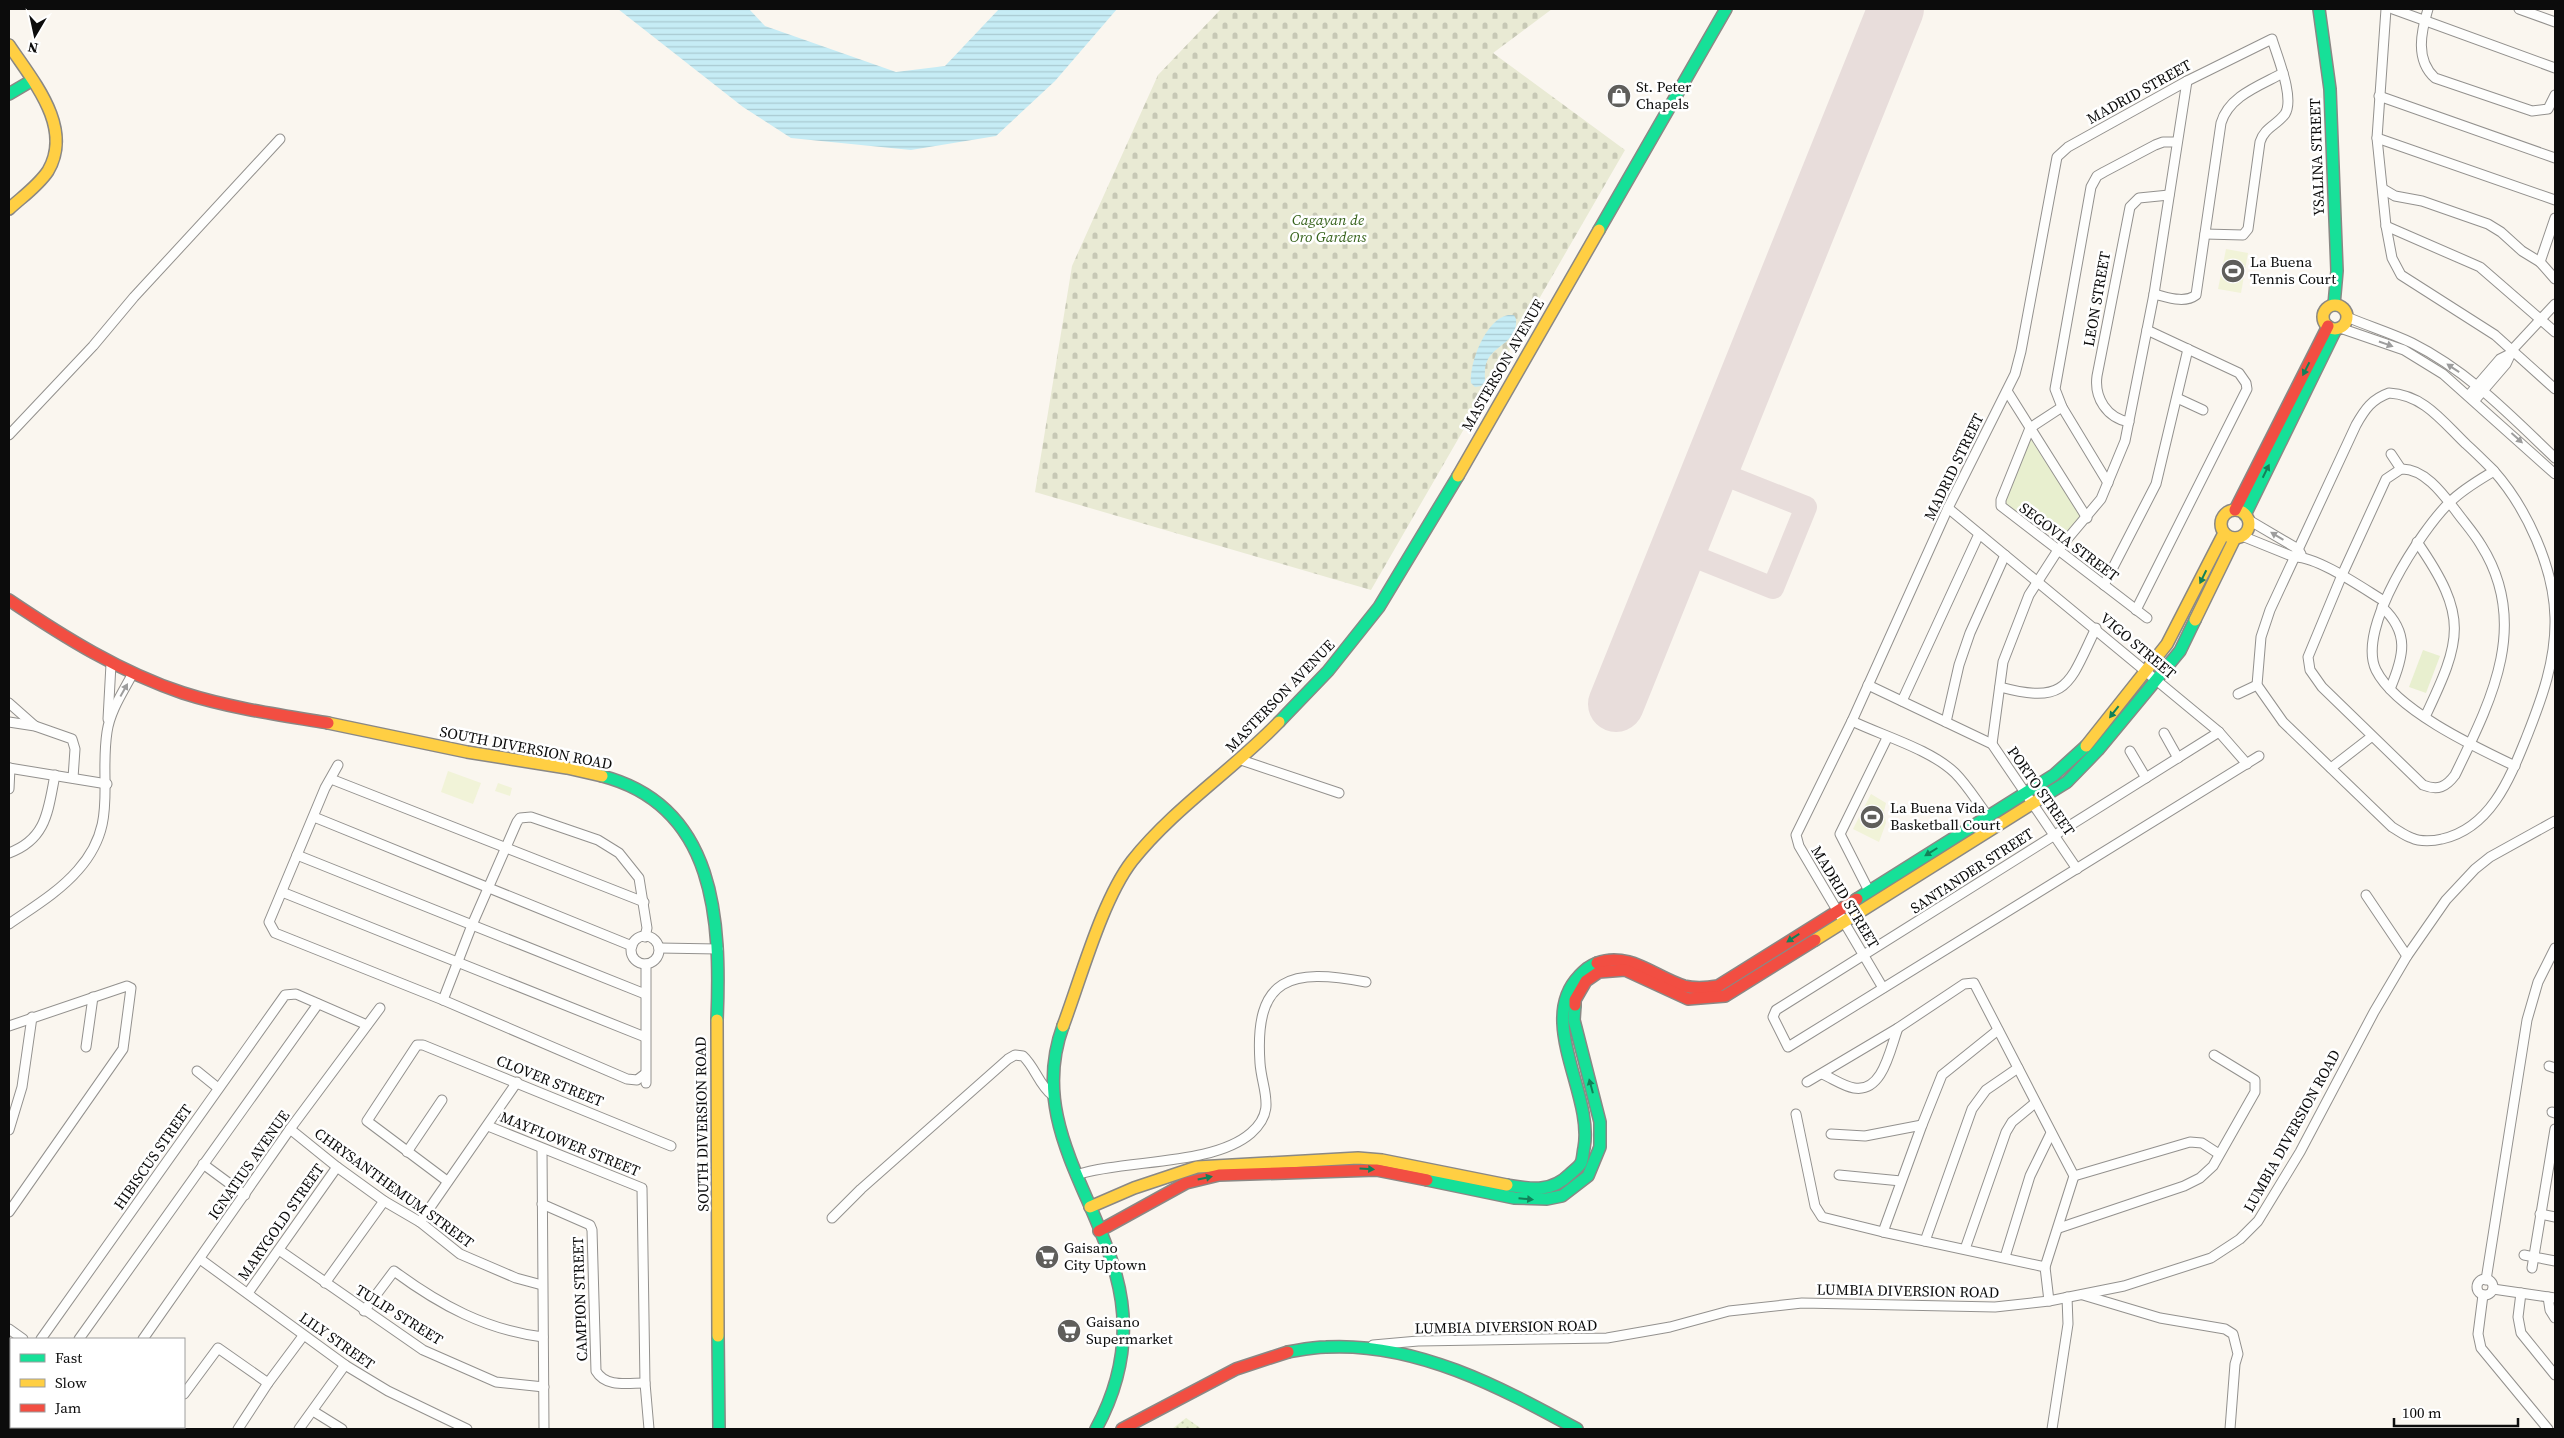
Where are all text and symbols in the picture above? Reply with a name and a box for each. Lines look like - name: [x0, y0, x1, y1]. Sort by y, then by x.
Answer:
- north arrow: [10, 10, 60, 60]
- text: N: [26, 37, 40, 59]
- street label: MADRID STREET: [2083, 54, 2195, 129]
- place label: St. Peter Chapels: [1636, 76, 1692, 114]
- shop icon: St. Peter Chapels: [1606, 83, 1632, 109]
- street label: YSALINA STREET: [2304, 98, 2329, 216]
- park label: Cagayan de Oro Gardens: [1290, 209, 1367, 247]
- street label: LEON STREET: [2078, 250, 2115, 348]
- place label: La Buena Tennis Court: [2250, 251, 2336, 289]
- sports icon: La Buena Tennis Court: [2220, 258, 2246, 284]
- street label: MASTERSON AVENUE: [1456, 295, 1549, 435]
- one-way arrow: [2379, 340, 2394, 348]
- one-way arrow: [2302, 362, 2310, 377]
- one-way arrow: [2446, 363, 2460, 373]
- street label: MADRID STREET: [1919, 410, 1989, 524]
- one-way arrow: [2511, 432, 2523, 443]
- one-way arrow: [2262, 464, 2271, 479]
- street label: SEGOVIA STREET: [2015, 497, 2123, 586]
- one-way arrow: [2269, 532, 2284, 540]
- one-way arrow: [2199, 570, 2207, 584]
- street label: VIGO STREET: [2096, 608, 2181, 684]
- street label: MASTERSON AVENUE: [1220, 635, 1339, 757]
- one-way arrow: [120, 683, 128, 697]
- one-way arrow: [2108, 705, 2119, 718]
- street label: SOUTH DIVERSION ROAD: [438, 720, 614, 775]
- street label: PORTO STREET: [2003, 742, 2080, 840]
- place label: La Buena Vida Basketball Court: [1890, 797, 2001, 835]
- sports icon: La Buena Vida Basketball Court: [1859, 804, 1885, 830]
- street label: SANTANDER STREET: [1906, 823, 2037, 918]
- street label: MADRID STREET: [1806, 841, 1884, 952]
- one-way arrow: [1924, 847, 1937, 857]
- one-way arrow: [1786, 933, 1799, 943]
- street label: SOUTH DIVERSION ROAD: [689, 1036, 714, 1212]
- street label: LUMBIA DIVERSION ROAD: [2238, 1046, 2345, 1216]
- street label: CLOVER STREET: [493, 1049, 607, 1112]
- one-way arrow: [1586, 1079, 1594, 1094]
- street label: HIBISCUS STREET: [108, 1100, 197, 1214]
- street label: IGNATIUS AVENUE: [203, 1106, 294, 1224]
- street label: MAYFLOWER STREET: [497, 1106, 643, 1181]
- street label: CHRYSANTHEMUM STREET: [310, 1123, 478, 1253]
- street label: MARYGOLD STREET: [232, 1159, 329, 1284]
- one-way arrow: [1359, 1166, 1375, 1174]
- one-way arrow: [1197, 1174, 1212, 1182]
- one-way arrow: [1519, 1196, 1535, 1204]
- street label: CAMPION STREET: [567, 1236, 592, 1362]
- place label: Gaisano City Uptown: [1064, 1237, 1147, 1275]
- supermarket icon: Gaisano City Uptown: [1034, 1244, 1060, 1270]
- street label: LUMBIA DIVERSION ROAD: [1816, 1278, 2000, 1303]
- street label: TULIP STREET: [351, 1279, 447, 1350]
- street label: LILY STREET: [295, 1307, 379, 1374]
- place label: Gaisano Supermarket: [1086, 1311, 1173, 1349]
- street label: LUMBIA DIVERSION ROAD: [1414, 1314, 1598, 1339]
- supermarket icon: Gaisano Supermarket: [1056, 1318, 1082, 1344]
- legend: [10, 1338, 185, 1428]
- text: Fast: [55, 1347, 82, 1368]
- text: Slow: [55, 1372, 87, 1393]
- scale bar: [2394, 1396, 2518, 1428]
- text: Jam: [54, 1397, 82, 1418]
- text: 100 m: [2402, 1402, 2442, 1423]

